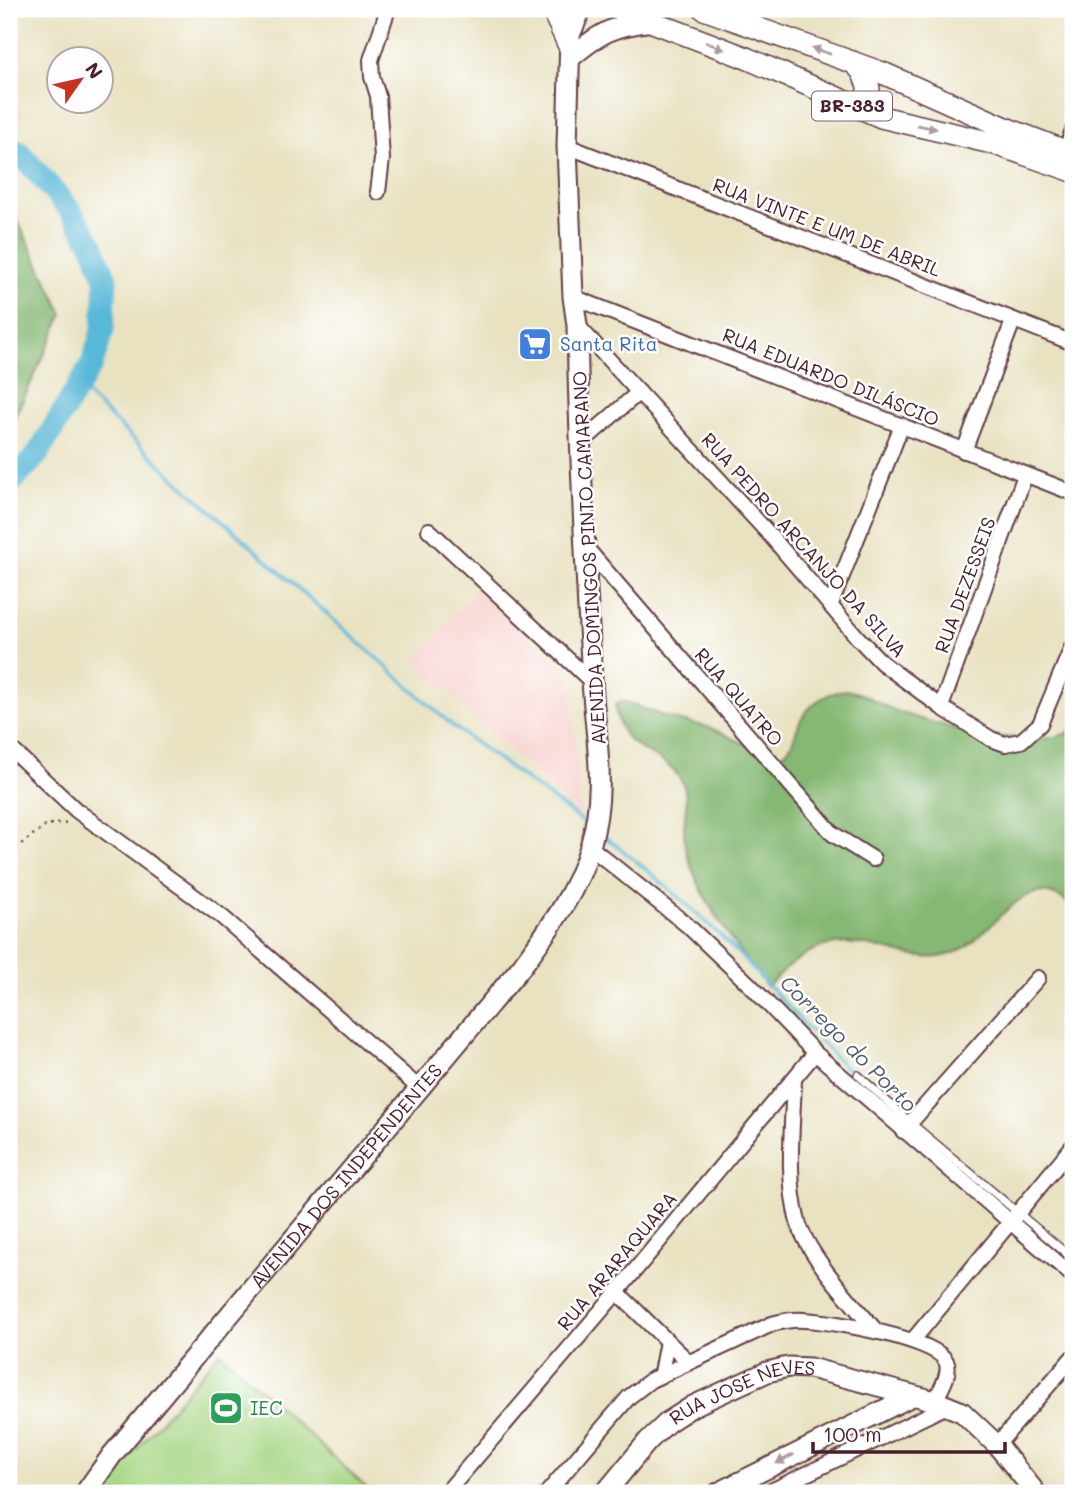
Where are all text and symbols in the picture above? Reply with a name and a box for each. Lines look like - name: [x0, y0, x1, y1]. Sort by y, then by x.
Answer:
- one-way arrow: [705, 40, 726, 51]
- one-way arrow: [810, 45, 831, 56]
- north arrow: [46, 46, 116, 116]
- text: N: [80, 57, 109, 83]
- road number: BR-383: [812, 92, 892, 120]
- one-way arrow: [916, 122, 938, 133]
- street label: RUA VINTE E UM DE ABRIL: [709, 171, 945, 282]
- street label: RUA EDUARDO DILÁSCIO: [719, 322, 943, 432]
- supermarket icon: Santa Rita: [516, 325, 554, 363]
- place label: Santa Rita: [560, 331, 658, 356]
- street label: AVENIDA DOMINGOS PINTO CAMARANO: [566, 370, 611, 746]
- street label: RUA PEDRO ARCANJO DA SILVA: [697, 427, 912, 662]
- street label: RUA DEZESSEIS: [928, 513, 1001, 656]
- street label: RUA QUATRO: [690, 642, 789, 751]
- water label: Corrego do Porto: [775, 969, 923, 1117]
- street label: AVENIDA DOS INDEPENDENTES: [244, 1058, 447, 1293]
- street label: RUA ARARAQUARA: [551, 1186, 682, 1335]
- street label: RUA JOSÉ NEVES: [664, 1353, 816, 1430]
- sports icon: IEC: [207, 1389, 245, 1427]
- place label: IEC: [250, 1395, 283, 1420]
- scale bar: [813, 1411, 1005, 1455]
- text: 100 m: [823, 1420, 882, 1447]
- one-way arrow: [775, 1454, 795, 1465]

